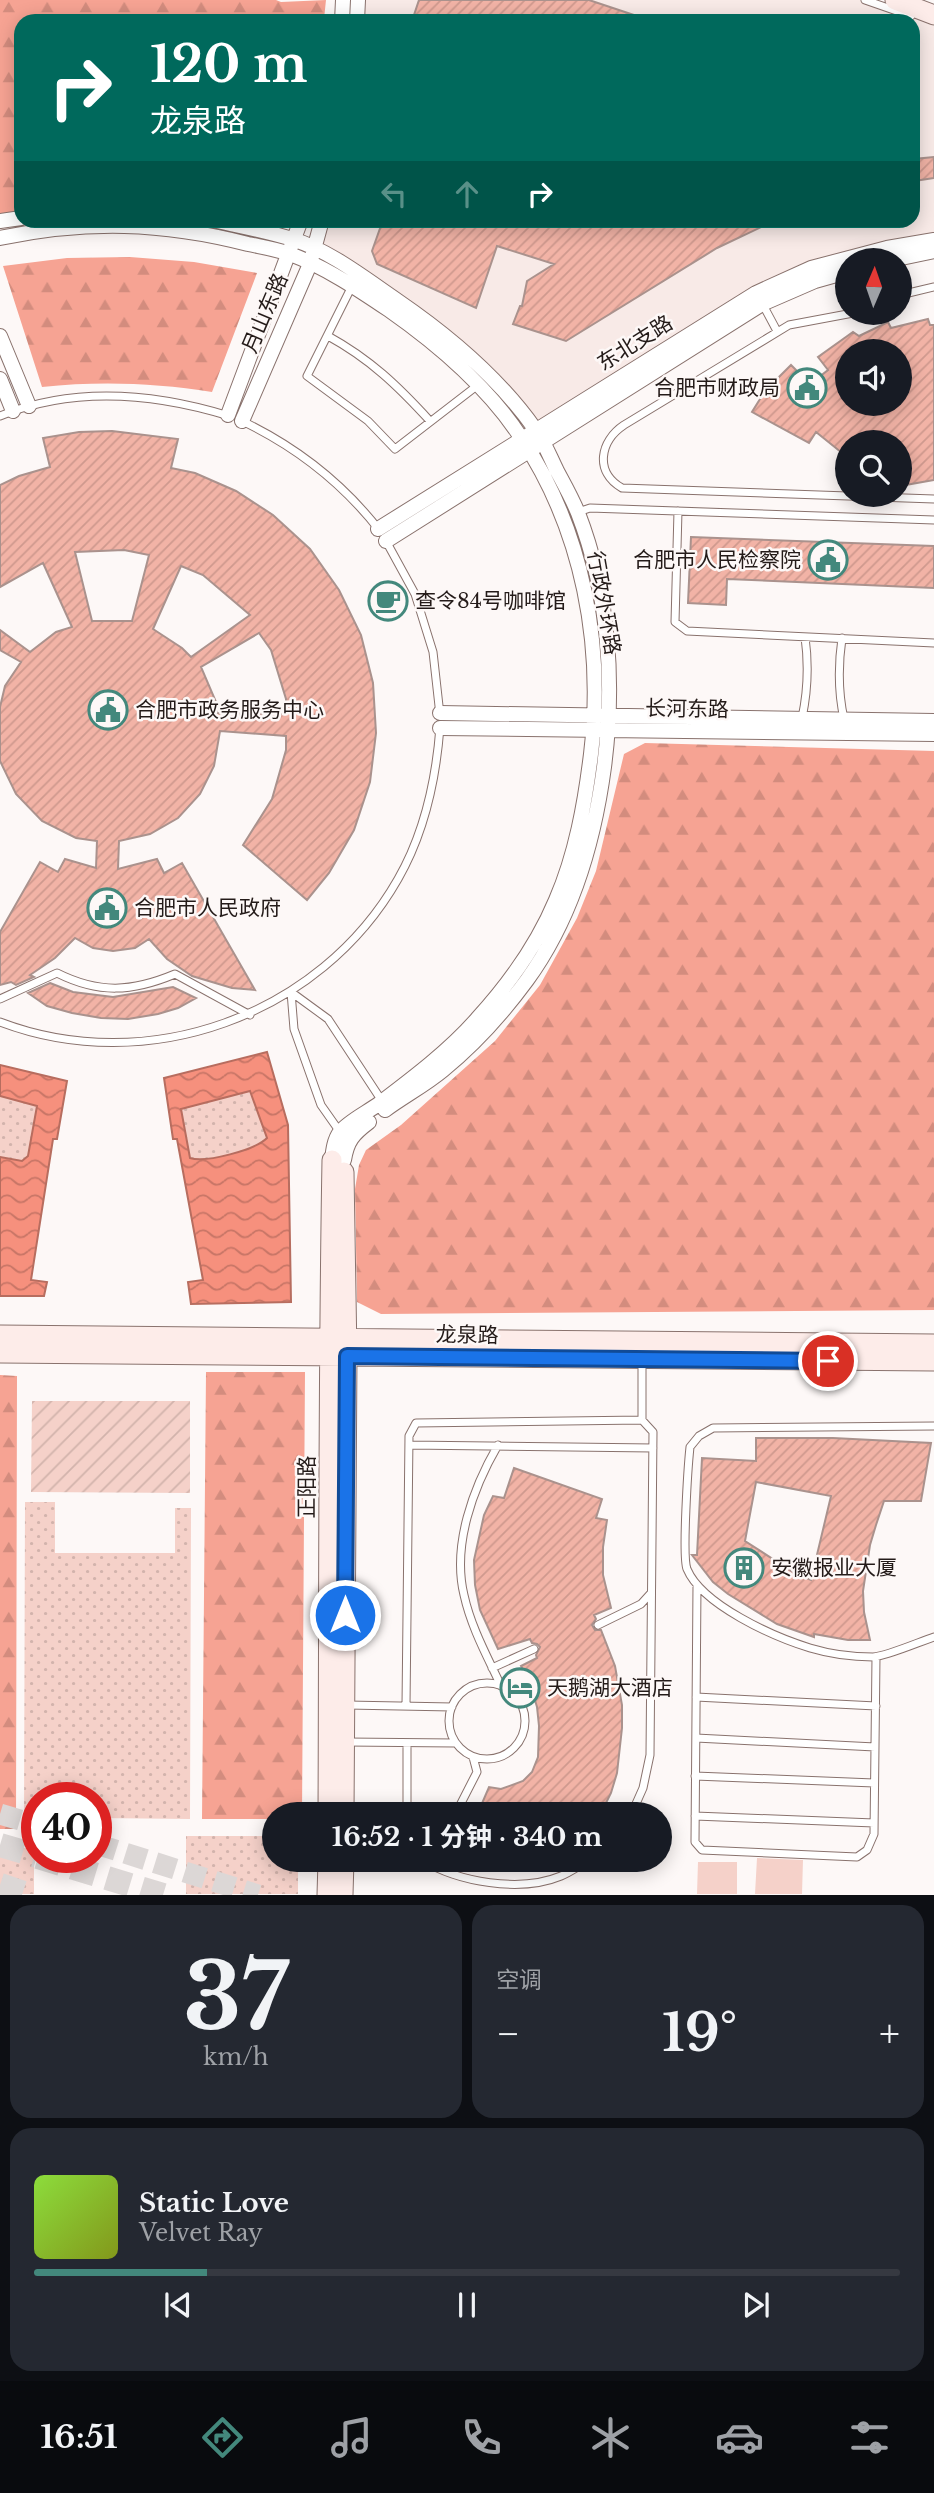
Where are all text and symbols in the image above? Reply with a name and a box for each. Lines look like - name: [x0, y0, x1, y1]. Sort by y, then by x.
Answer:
- text: 120 m: [150, 34, 308, 95]
- icon: right: [35, 42, 126, 133]
- text: 龙泉路: [150, 101, 246, 141]
- icon: left: [375, 175, 413, 213]
- icon: ahead: [448, 175, 486, 213]
- icon: right: [521, 175, 559, 213]
- north arrow: [835, 248, 912, 326]
- map controls: [835, 248, 912, 507]
- street label: 月山东路: [237, 269, 293, 357]
- street label: 东北支路: [592, 310, 678, 376]
- button: sound: [835, 339, 912, 416]
- public building icon: 合肥市财政局: [786, 367, 828, 409]
- place label: 合肥市财政局: [654, 375, 780, 401]
- button: search: [835, 430, 912, 507]
- public building icon: 合肥市人民检察院: [807, 539, 849, 581]
- place label: 合肥市人民检察院: [633, 547, 801, 573]
- street label: 行政外环路: [582, 549, 626, 657]
- cafe icon: 查令84号咖啡馆: [367, 580, 409, 622]
- place label: 查令84号咖啡馆: [415, 588, 566, 614]
- public building icon: 合肥市政务服务中心: [87, 689, 129, 731]
- street label: 长河东路: [645, 695, 729, 723]
- place label: 合肥市政务服务中心: [135, 697, 324, 723]
- public building icon: 合肥市人民政府: [86, 887, 128, 929]
- place label: 合肥市人民政府: [134, 895, 281, 921]
- street label: 龙泉路: [435, 1321, 499, 1349]
- pin: [798, 1331, 858, 1391]
- icon: arrive: [809, 1342, 847, 1380]
- street label: 正阳路: [294, 1456, 320, 1519]
- building icon: 安徽报业大厦: [723, 1547, 765, 1589]
- place label: 安徽报业大厦: [771, 1555, 897, 1581]
- position arrow: [308, 1578, 382, 1652]
- hotel icon: 天鹅湖大酒店: [499, 1667, 541, 1709]
- place label: 天鹅湖大酒店: [547, 1675, 673, 1701]
- speed limit sign: 40: [21, 1782, 112, 1873]
- text: 16:52 · 1 分钟 · 340 m: [332, 1821, 602, 1853]
- text: 37: [184, 1941, 288, 2054]
- text: 空调: [496, 1966, 542, 1994]
- text: 19°: [662, 2001, 737, 2065]
- text: −: [496, 2010, 520, 2057]
- text: +: [879, 2010, 900, 2057]
- text: km/h: [203, 2043, 269, 2071]
- text: Static Love: [139, 2187, 289, 2219]
- text: Velvet Ray: [139, 2219, 263, 2247]
- icon: previous: [159, 2286, 197, 2324]
- icon: pause: [448, 2286, 486, 2324]
- icon: next: [737, 2286, 775, 2324]
- icon: directions: [198, 2413, 247, 2462]
- icon: music: [327, 2413, 376, 2462]
- icon: phone: [457, 2413, 506, 2462]
- icon: climate: [586, 2413, 635, 2462]
- icon: car: [715, 2413, 764, 2462]
- icon: filters: [845, 2413, 894, 2462]
- text: 16:51: [40, 2417, 118, 2457]

